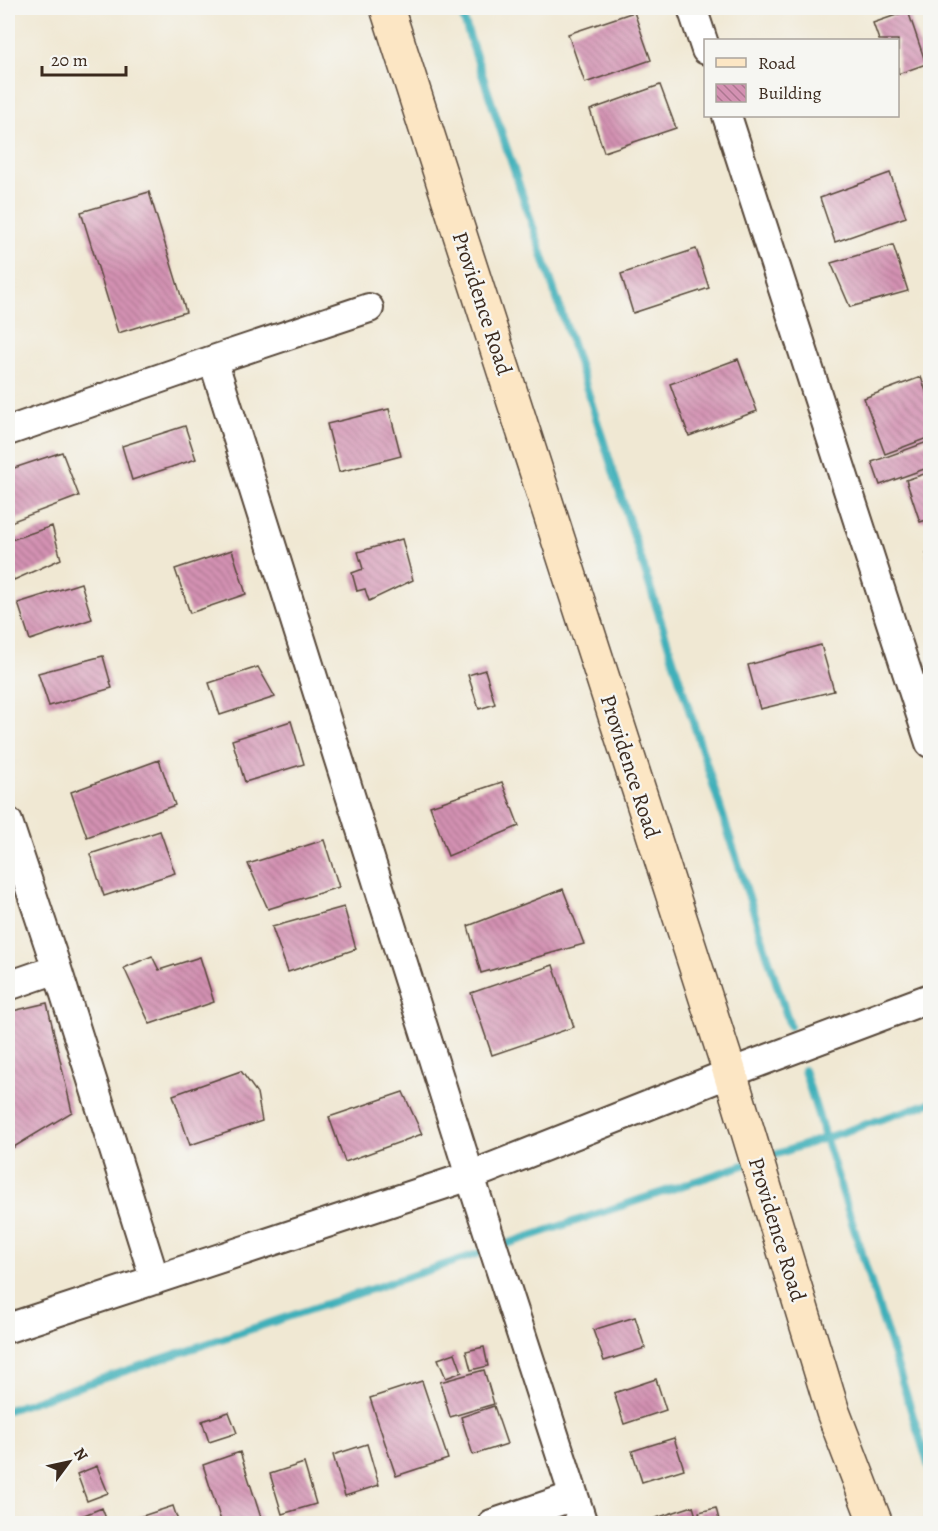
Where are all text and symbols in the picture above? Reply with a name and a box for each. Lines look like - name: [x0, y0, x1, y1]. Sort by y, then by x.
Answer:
- scale bar: [42, 39, 126, 77]
- legend: [704, 39, 899, 117]
- text: 20 m: [51, 48, 88, 72]
- text: Road: [758, 51, 796, 75]
- text: Building: [758, 81, 822, 105]
- street label: Providence Road: [445, 228, 519, 379]
- street label: Providence Road: [593, 691, 667, 842]
- street label: Providence Road: [741, 1153, 813, 1305]
- north arrow: [39, 1432, 99, 1492]
- text: N: [68, 1443, 93, 1466]

